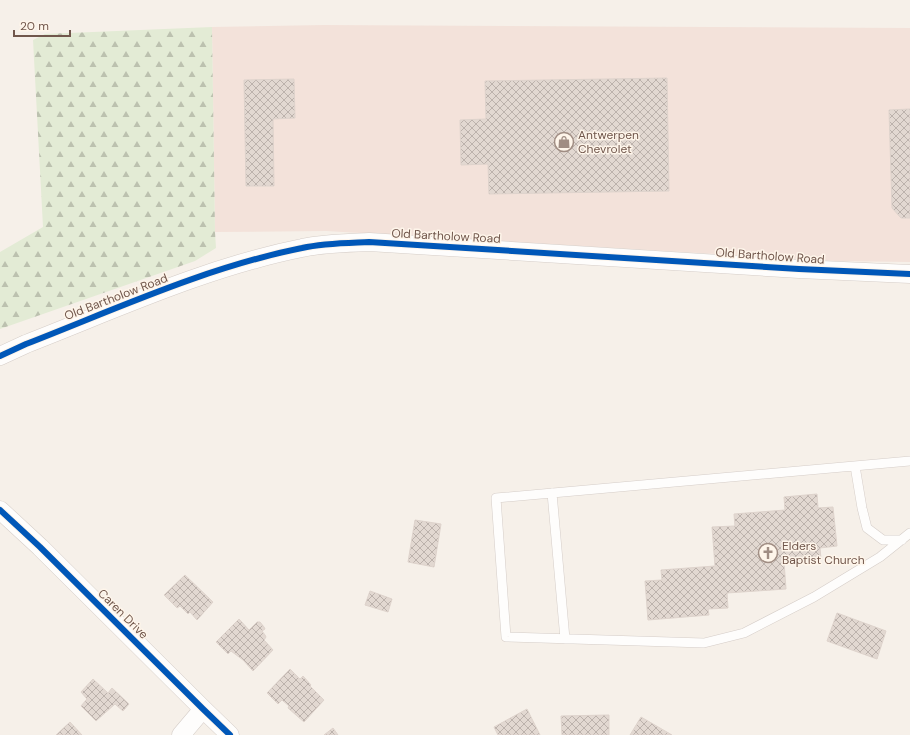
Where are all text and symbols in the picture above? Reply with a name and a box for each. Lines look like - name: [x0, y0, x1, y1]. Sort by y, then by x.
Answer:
- scale bar: [14, 12, 70, 38]
- text: 20 m: [20, 18, 49, 34]
- place label: Antwerpen Chevrolet: [578, 127, 639, 157]
- shop icon: Antwerpen Chevrolet: [553, 131, 575, 153]
- street label: Old Bartholow Road: [391, 225, 501, 247]
- street label: Old Bartholow Road: [715, 244, 825, 268]
- street label: Old Bartholow Road: [62, 270, 170, 324]
- place label: Elders Baptist Church: [782, 538, 865, 568]
- church icon: Elders Baptist Church: [757, 542, 779, 564]
- street label: Caren Drive: [94, 585, 152, 643]

